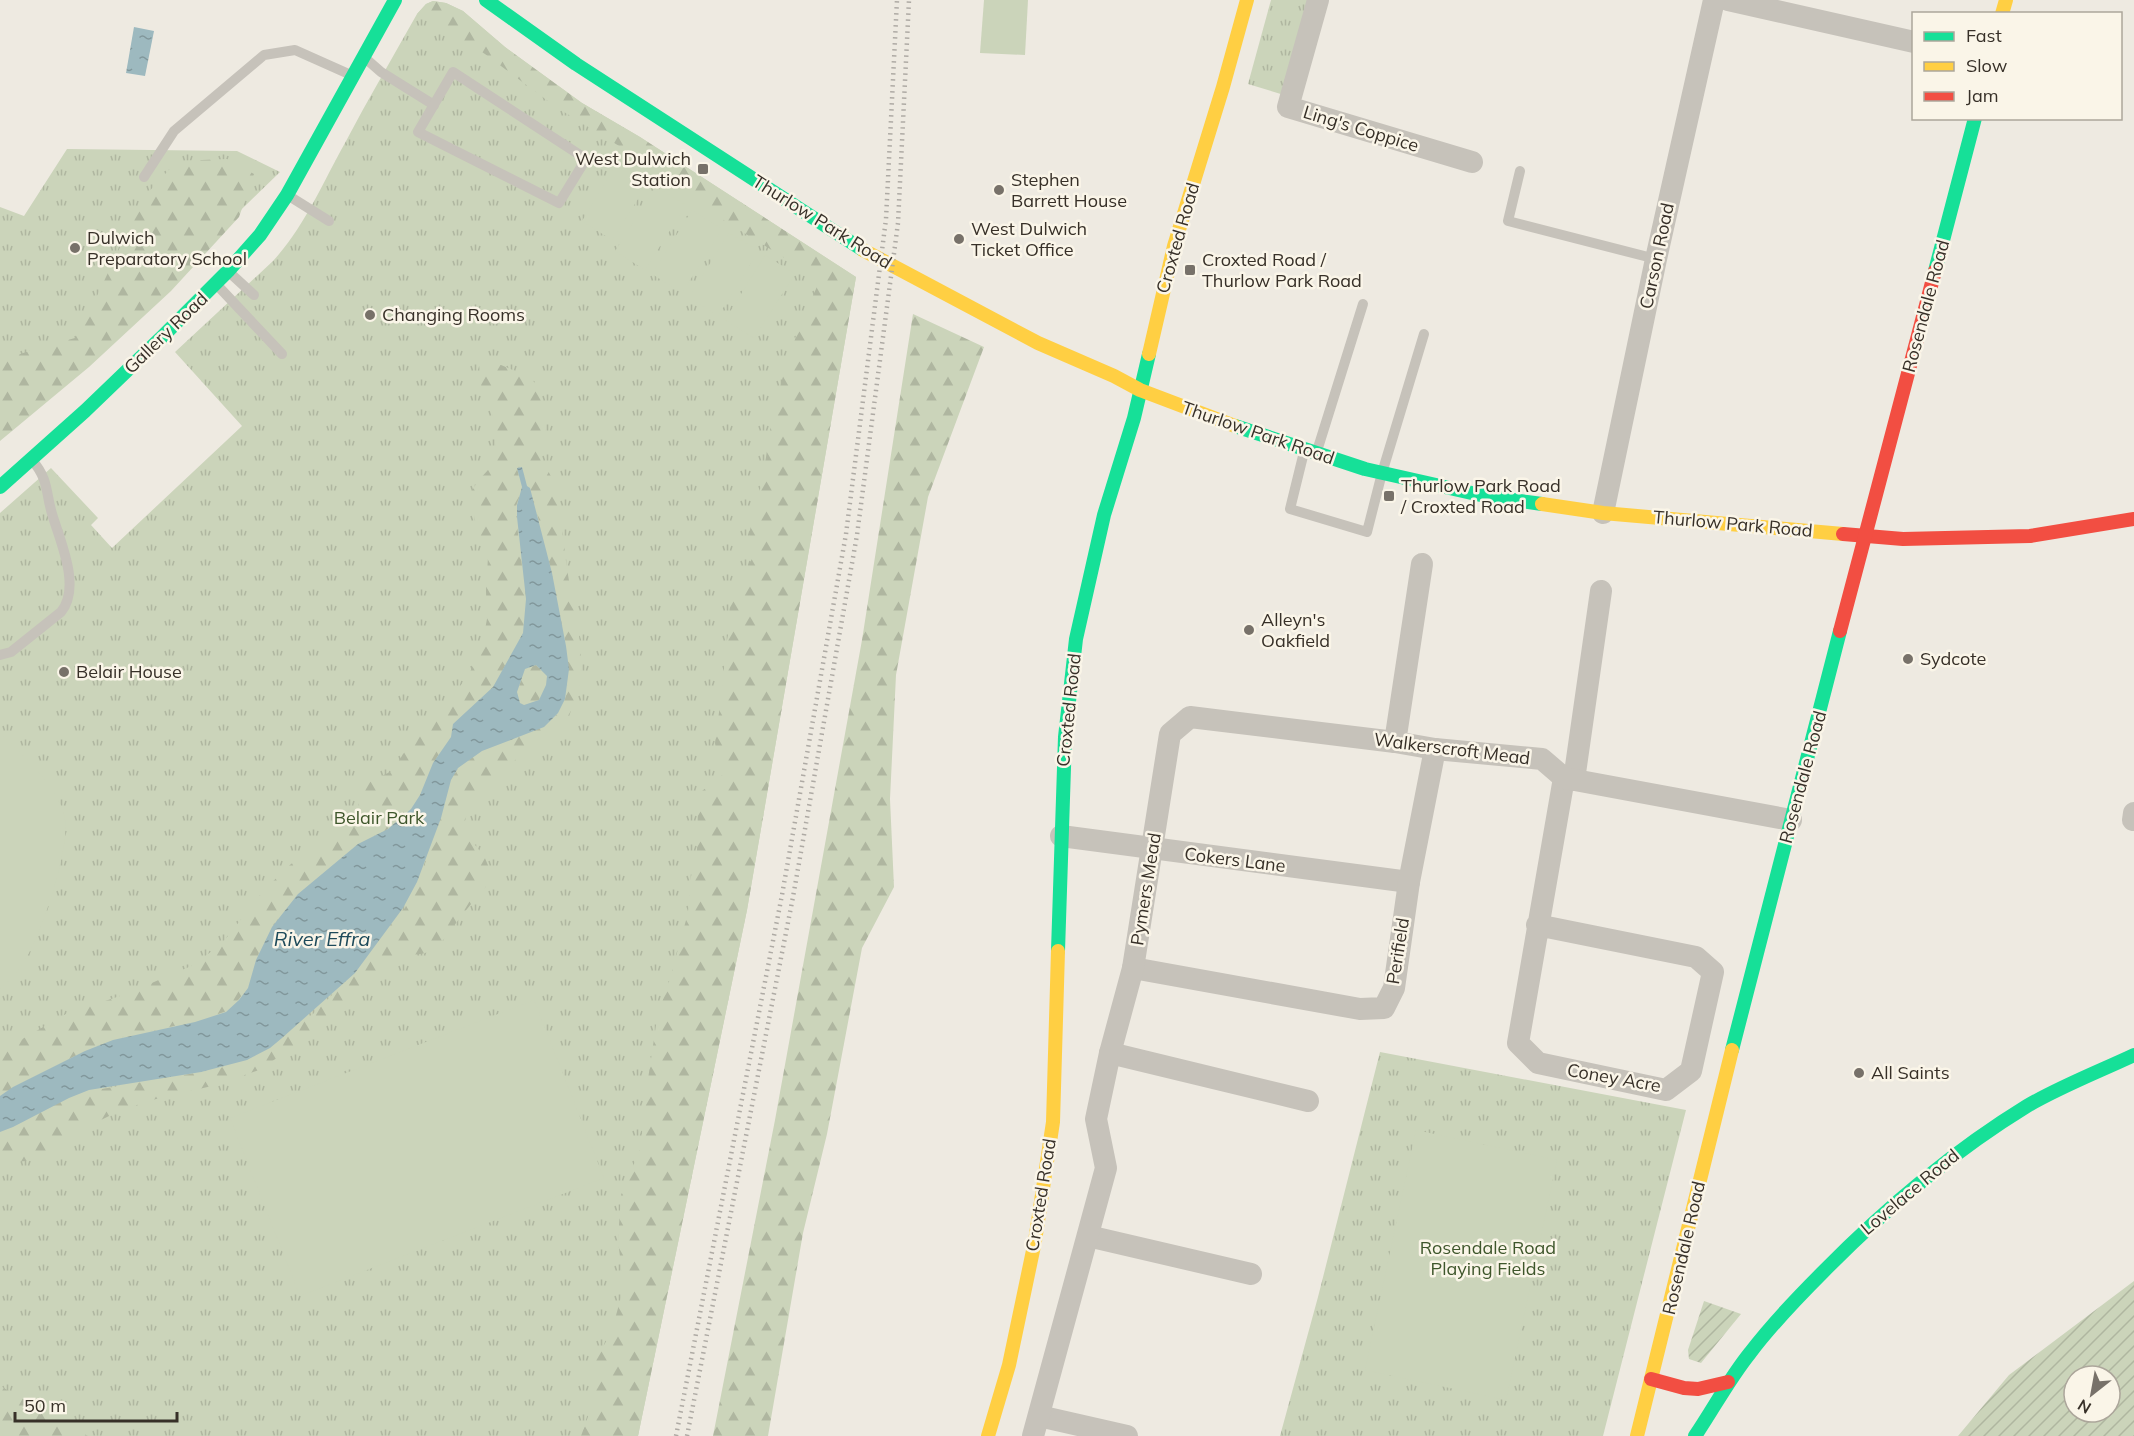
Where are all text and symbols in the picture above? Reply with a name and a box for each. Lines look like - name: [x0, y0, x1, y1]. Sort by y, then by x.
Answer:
- legend: [1912, 12, 2122, 120]
- text: Fast: [1966, 24, 2002, 47]
- text: Slow: [1966, 54, 2008, 77]
- text: Jam: [1966, 84, 1999, 107]
- street label: Ling's Coppice: [1301, 100, 1422, 157]
- place label: West Dulwich Station: [575, 147, 691, 191]
- marker: West Dulwich Station: [696, 162, 710, 176]
- place label: Stephen Barrett House: [1011, 168, 1127, 212]
- street label: Thurlow Park Road: [748, 169, 896, 274]
- street label: Croxted Road: [1151, 180, 1204, 296]
- marker: Stephen Barrett House: [992, 183, 1006, 197]
- street label: Carson Road: [1634, 201, 1679, 311]
- place label: West Dulwich Ticket Office: [971, 217, 1087, 261]
- place label: Dulwich Preparatory School: [87, 226, 247, 270]
- marker: West Dulwich Ticket Office: [952, 232, 966, 246]
- street label: Rosendale Road: [1897, 237, 1954, 375]
- marker: Dulwich Preparatory School: [68, 241, 82, 255]
- place label: Croxted Road / Thurlow Park Road: [1202, 248, 1362, 292]
- marker: Croxted Road / Thurlow Park Road: [1183, 263, 1197, 277]
- street label: Gallery Road: [119, 287, 212, 378]
- place label: Changing Rooms: [382, 303, 525, 326]
- marker: Changing Rooms: [363, 308, 377, 322]
- street label: Thurlow Park Road: [1179, 396, 1337, 469]
- place label: Thurlow Park Road / Croxted Road: [1400, 474, 1561, 518]
- marker: Thurlow Park Road / Croxted Road: [1382, 489, 1396, 503]
- street label: Thurlow Park Road: [1652, 505, 1814, 542]
- place label: Alleyn's Oakfield: [1261, 608, 1330, 652]
- marker: Alleyn's Oakfield: [1242, 623, 1256, 637]
- place label: Sydcote: [1920, 647, 1986, 670]
- street label: Croxted Road: [1051, 652, 1086, 768]
- marker: Sydcote: [1901, 652, 1915, 666]
- place label: Belair House: [76, 660, 182, 683]
- marker: Belair House: [57, 665, 71, 679]
- street label: Rosendale Road: [1774, 708, 1831, 846]
- street label: Walkerscroft Mead: [1373, 728, 1532, 770]
- park label: Belair Park: [334, 806, 425, 829]
- street label: Pymers Mead: [1125, 831, 1166, 947]
- street label: Cokers Lane: [1183, 842, 1287, 877]
- street label: Perifield: [1381, 916, 1414, 986]
- water label: River Effra: [274, 926, 370, 951]
- street label: Coney Acre: [1565, 1058, 1663, 1097]
- place label: All Saints: [1871, 1061, 1950, 1084]
- marker: All Saints: [1852, 1066, 1866, 1080]
- street label: Croxted Road: [1020, 1137, 1061, 1253]
- street label: Lovelace Road: [1856, 1144, 1964, 1239]
- street label: Rosendale Road: [1657, 1179, 1710, 1317]
- park label: Rosendale Road Playing Fields: [1420, 1236, 1556, 1280]
- north arrow: [2062, 1364, 2122, 1424]
- scale bar: [15, 1385, 177, 1423]
- text: 50 m: [24, 1394, 66, 1417]
- text: N: [2074, 1395, 2095, 1419]

